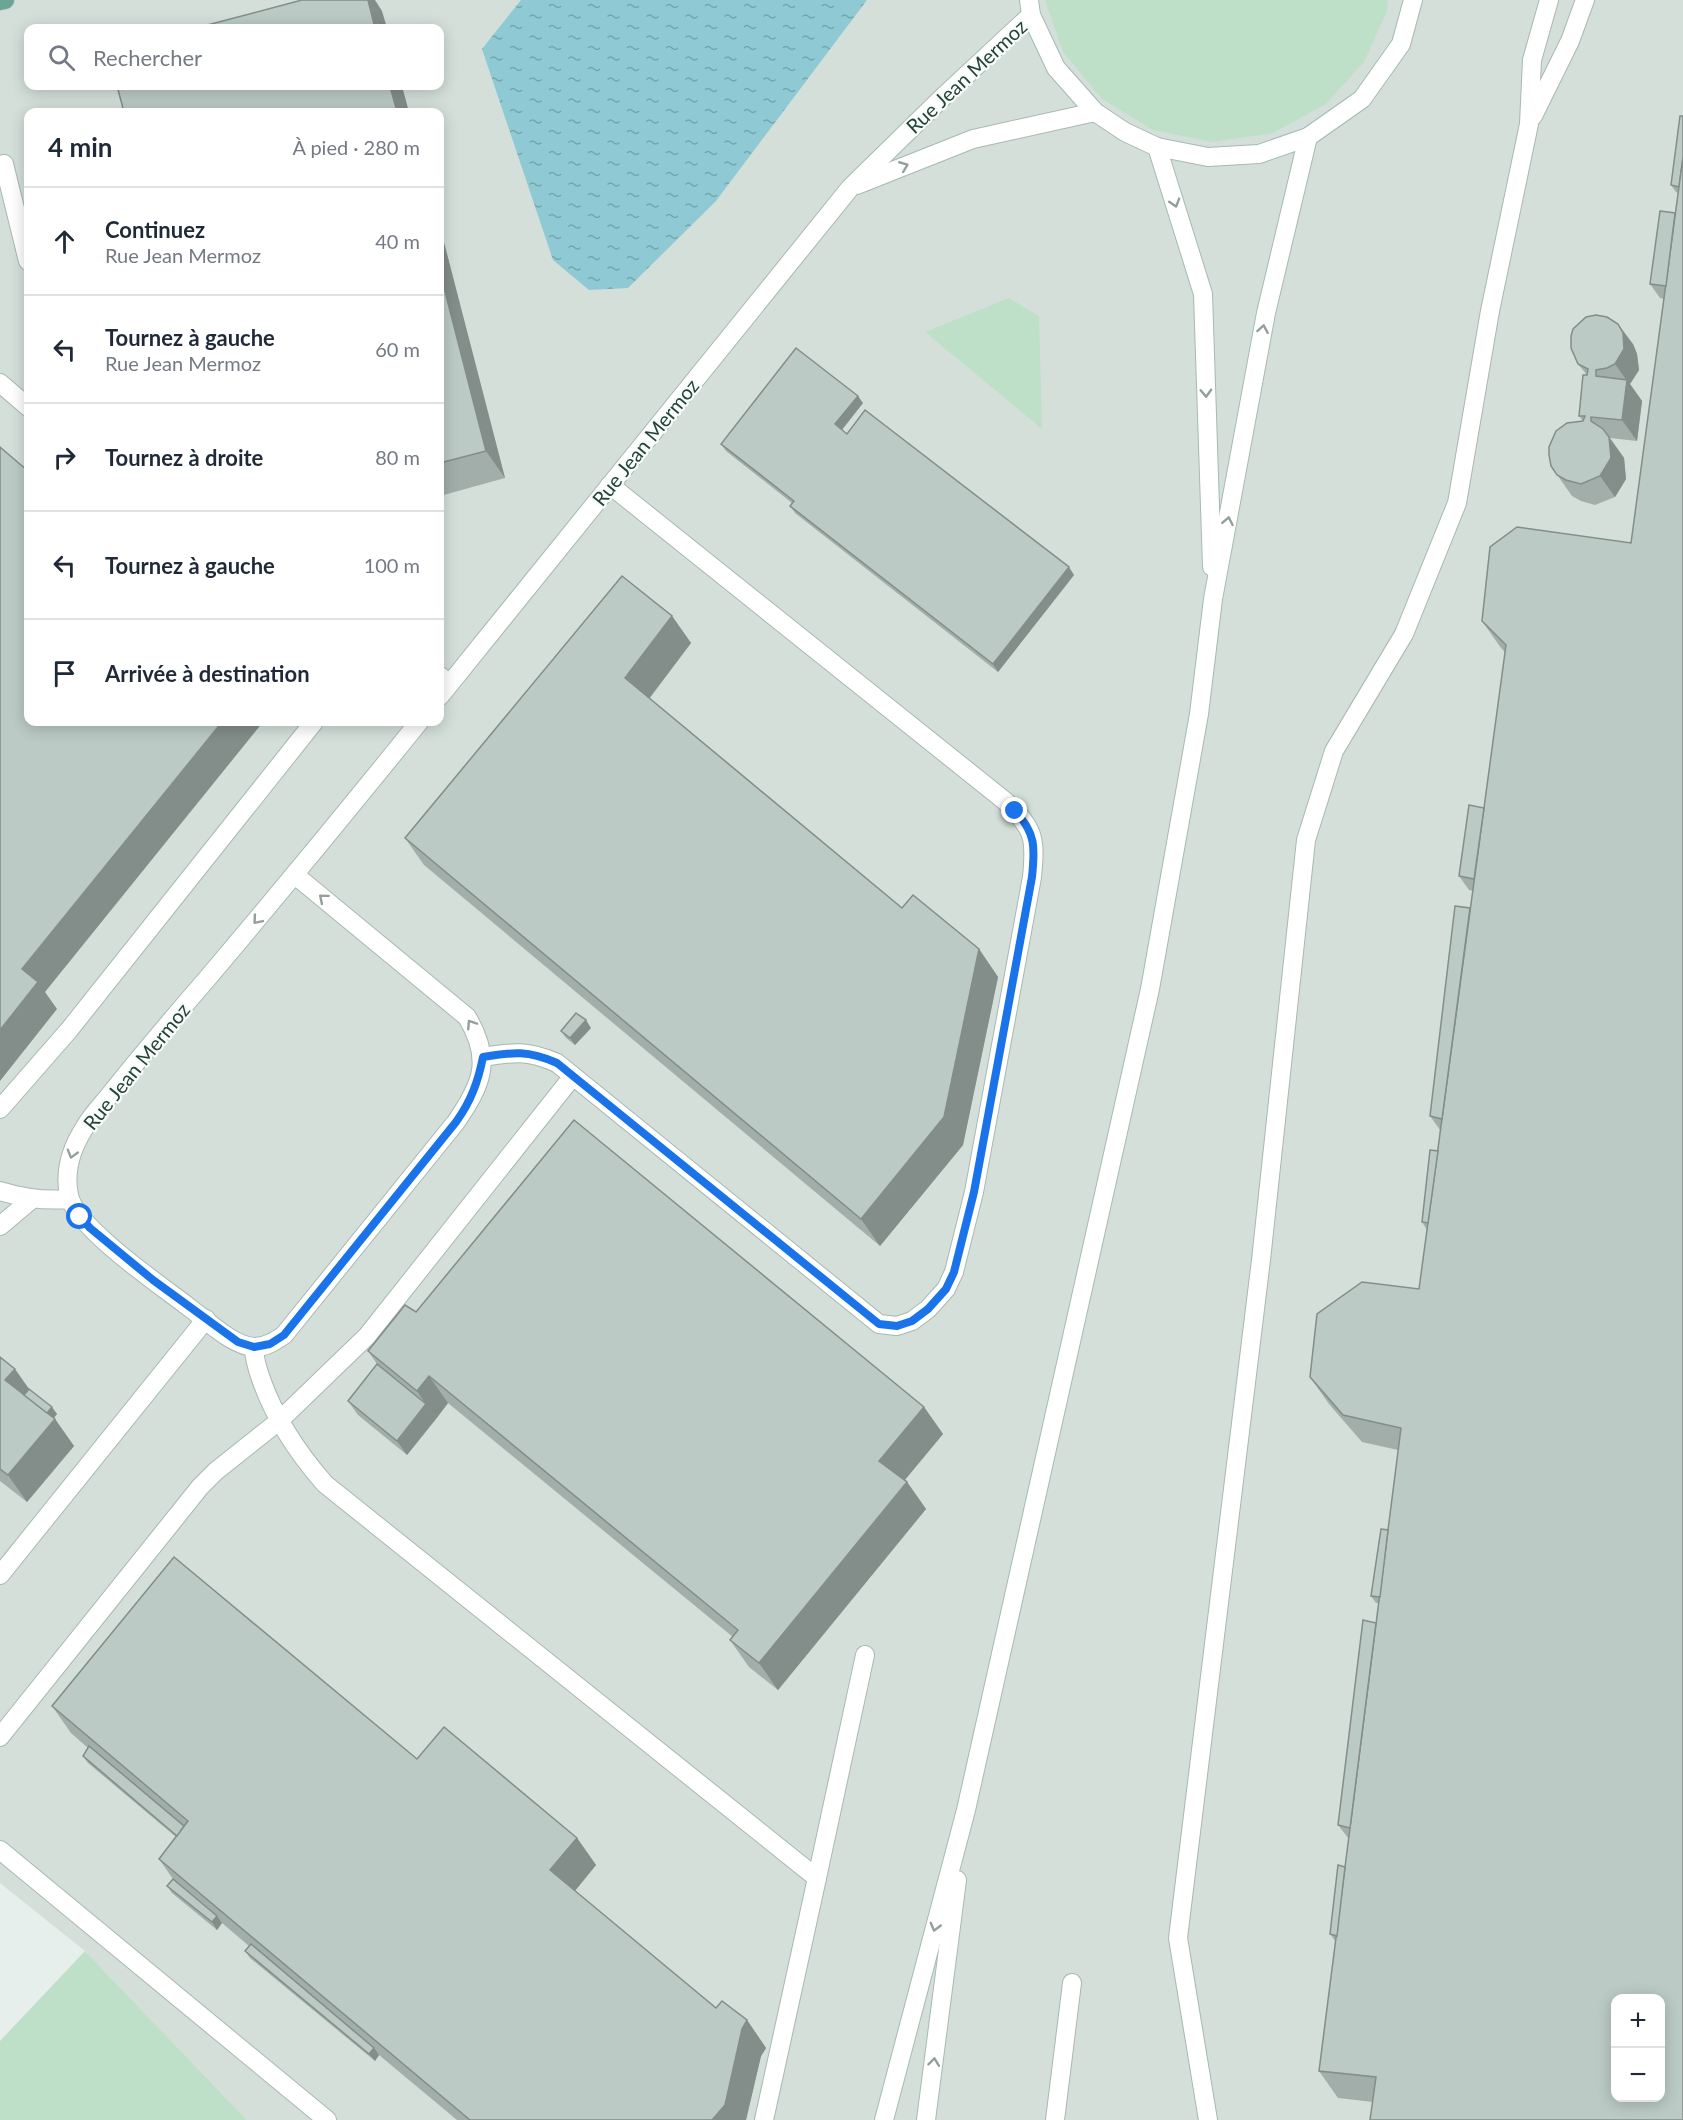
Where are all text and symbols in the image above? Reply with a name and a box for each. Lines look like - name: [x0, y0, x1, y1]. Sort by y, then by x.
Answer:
- street label: Rue Jean Mermoz: [901, 14, 1031, 138]
- search box: [24, 24, 444, 90]
- icon: search: [45, 41, 78, 74]
- text: Rechercher: [93, 44, 202, 71]
- text: 4 min: [48, 131, 112, 163]
- text: À pied · 280 m: [292, 135, 420, 159]
- one-way arrow: [899, 161, 909, 174]
- one-way arrow: [1167, 197, 1180, 208]
- text: Continuez: [105, 216, 205, 243]
- icon: ahead: [48, 225, 81, 258]
- text: 40 m: [375, 229, 420, 253]
- text: Rue Jean Mermoz: [105, 243, 261, 267]
- text: Tournez à gauche: [105, 324, 275, 351]
- one-way arrow: [1256, 324, 1269, 334]
- icon: left: [48, 333, 81, 366]
- text: 60 m: [375, 337, 420, 361]
- text: Rue Jean Mermoz: [105, 351, 261, 375]
- street label: Rue Jean Mermoz: [587, 374, 703, 510]
- one-way arrow: [1200, 389, 1213, 398]
- icon: right: [48, 441, 81, 474]
- text: Tournez à droite: [105, 444, 263, 471]
- text: 80 m: [375, 445, 420, 469]
- one-way arrow: [1221, 516, 1234, 526]
- icon: left: [48, 549, 81, 582]
- text: Tournez à gauche: [105, 552, 275, 579]
- text: 100 m: [364, 553, 420, 577]
- icon: arrive: [48, 657, 81, 690]
- text: Arrivée à destination: [105, 660, 310, 687]
- route end: [1001, 797, 1027, 823]
- one-way arrow: [318, 894, 329, 905]
- one-way arrow: [253, 913, 264, 924]
- street label: Rue Jean Mermoz: [78, 998, 194, 1134]
- one-way arrow: [466, 1020, 478, 1030]
- one-way arrow: [67, 1148, 79, 1159]
- route start: [66, 1203, 92, 1229]
- one-way arrow: [930, 1921, 942, 1932]
- map controls: [1611, 1994, 1665, 2102]
- button: +: [1611, 1994, 1665, 2048]
- button: −: [1611, 2048, 1665, 2102]
- one-way arrow: [927, 2057, 940, 2067]

